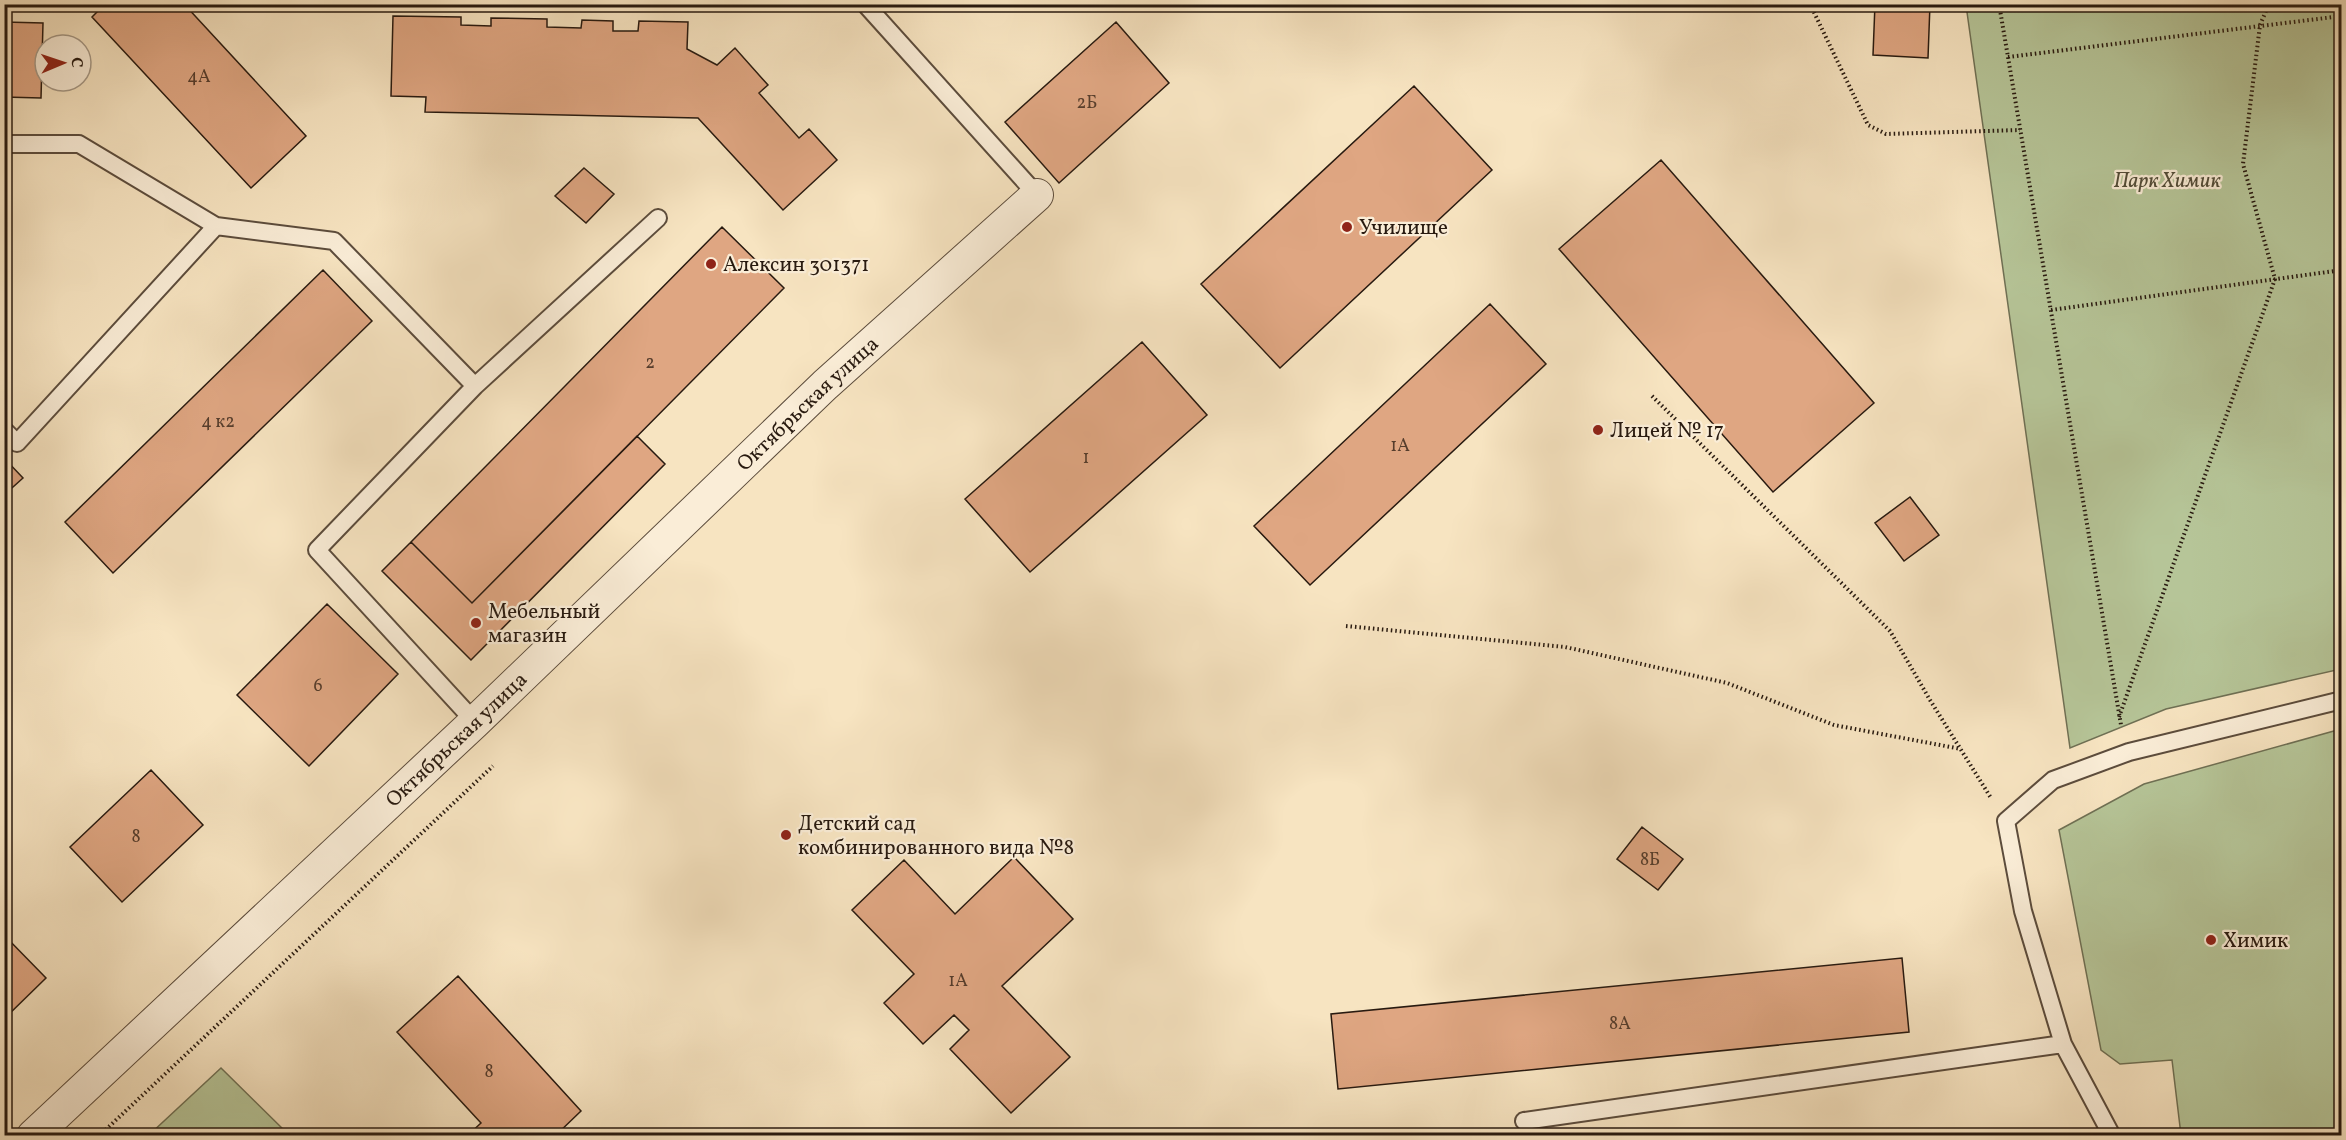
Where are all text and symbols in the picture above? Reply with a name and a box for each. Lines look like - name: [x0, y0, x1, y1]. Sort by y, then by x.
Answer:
- north arrow: [33, 33, 93, 93]
- text: С: [65, 57, 87, 68]
- house number: 4А: [187, 65, 211, 90]
- house number: 2Б: [1077, 91, 1097, 116]
- park label: Парк Химик: [2114, 167, 2221, 196]
- place label: Училище: [1359, 214, 1448, 243]
- marker: Училище: [1340, 220, 1354, 234]
- place label: Алексин 301371: [723, 251, 869, 280]
- marker: Алексин 301371: [704, 257, 718, 271]
- street label: Октябрьская улица: [731, 330, 886, 479]
- house number: 2: [645, 351, 655, 376]
- house number: 4 к2: [201, 410, 235, 435]
- place label: Лицей № 17: [1610, 417, 1724, 446]
- marker: Лицей № 17: [1591, 423, 1605, 437]
- house number: 1А: [1390, 434, 1410, 459]
- house number: 1: [1083, 446, 1089, 471]
- place label: Мебельный магазин: [488, 598, 600, 651]
- marker: Мебельный магазин: [469, 616, 483, 630]
- street label: Октябрьская улица: [380, 666, 534, 815]
- house number: 6: [313, 674, 323, 699]
- place label: Детский сад комбинированного вида №8: [798, 810, 1074, 863]
- house number: 8: [131, 825, 141, 850]
- marker: Детский сад комбинированного вида №8: [779, 828, 793, 842]
- house number: 8Б: [1640, 848, 1660, 873]
- place label: Химик: [2223, 927, 2288, 956]
- marker: Химик: [2204, 933, 2218, 947]
- house number: 1А: [948, 969, 968, 994]
- house number: 8А: [1609, 1012, 1631, 1037]
- house number: 8: [484, 1060, 494, 1085]

